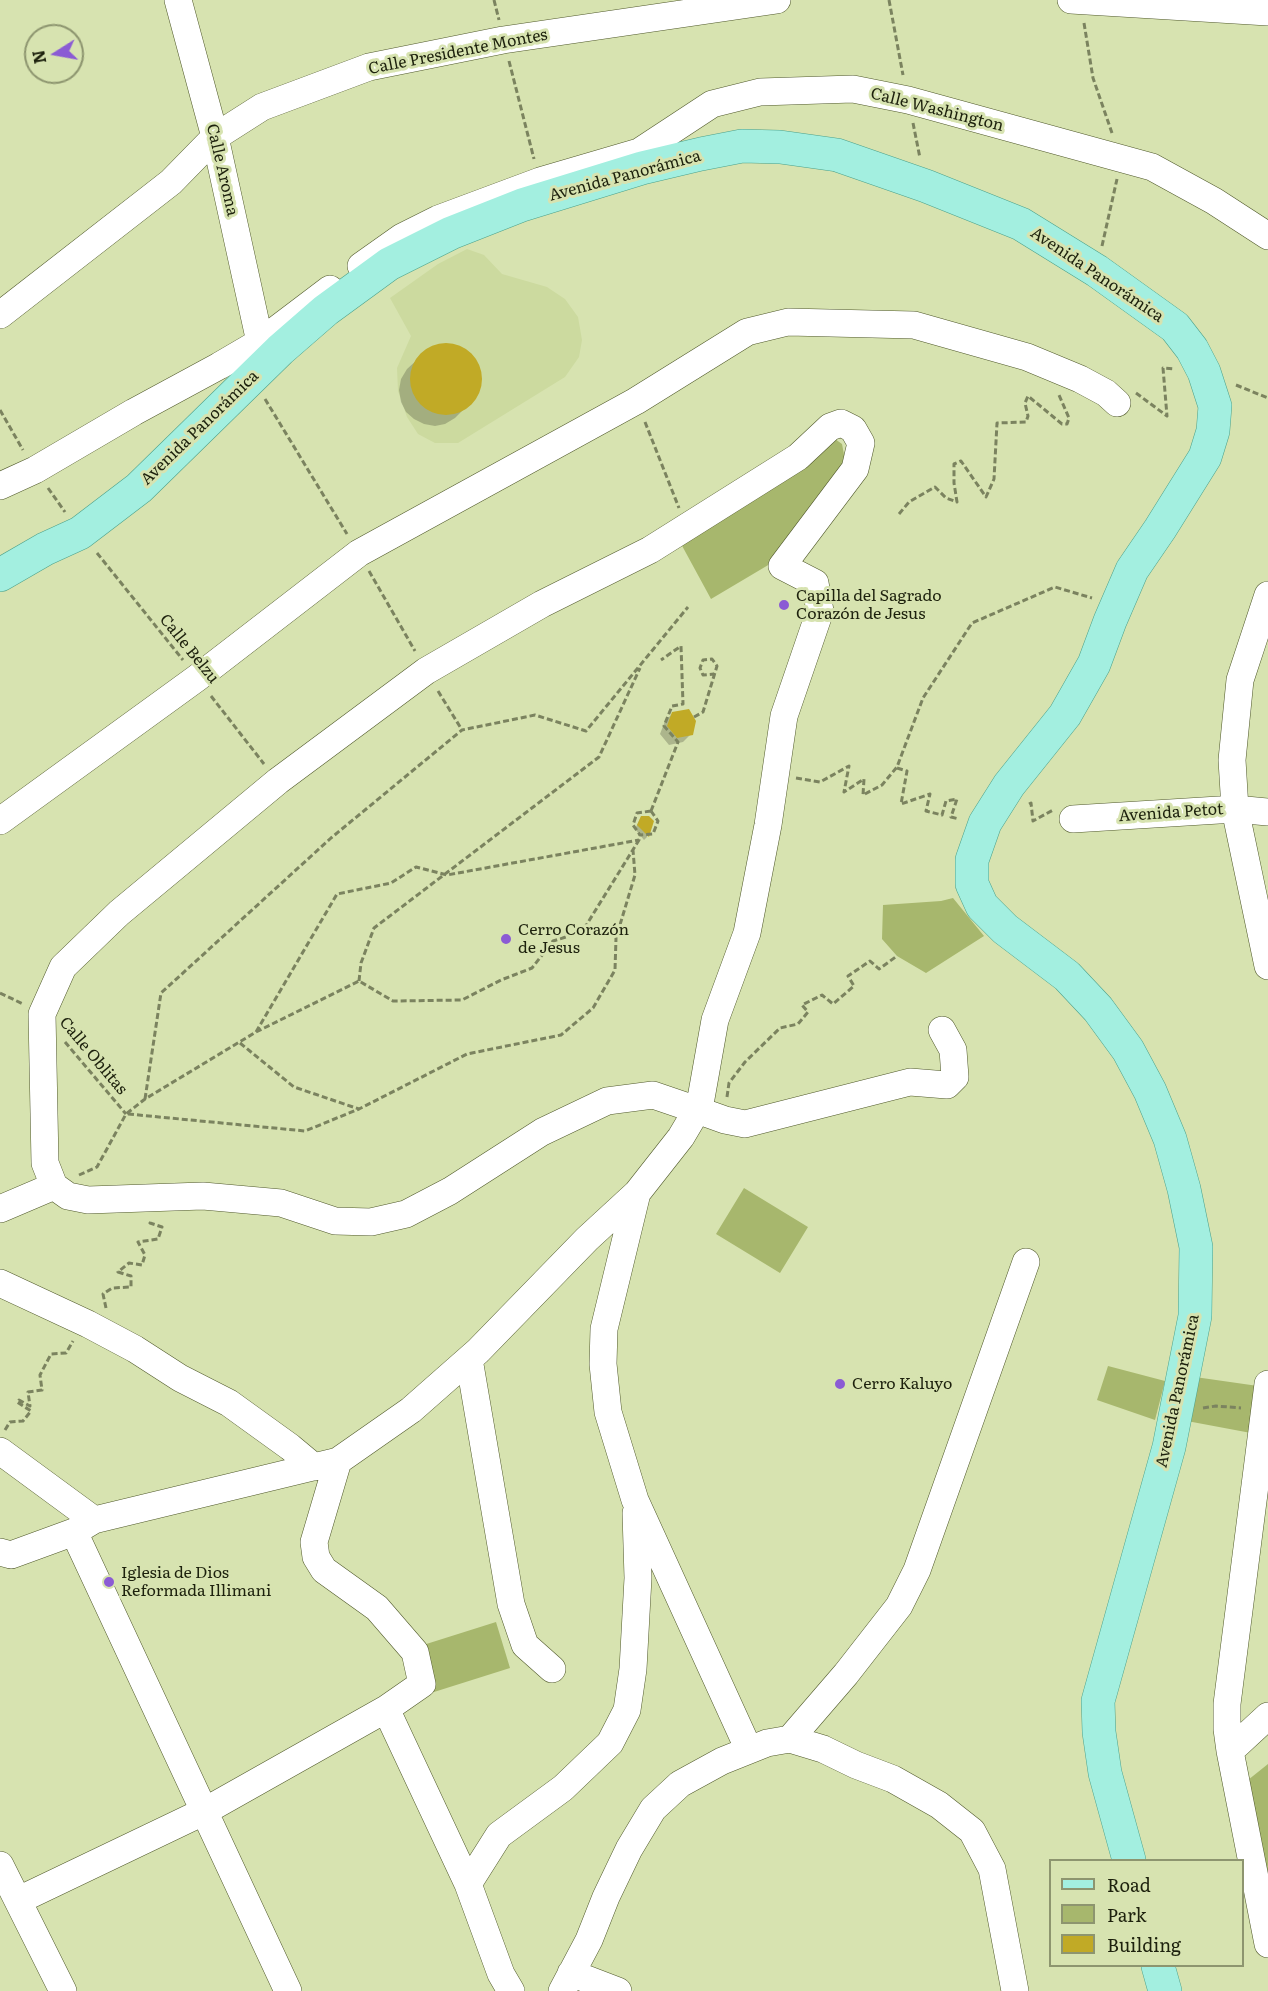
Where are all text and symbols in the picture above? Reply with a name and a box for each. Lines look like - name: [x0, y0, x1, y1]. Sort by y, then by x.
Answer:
- north arrow: [24, 24, 84, 84]
- street label: Calle Presidente Montes: [367, 25, 549, 79]
- text: N: [25, 48, 51, 66]
- street label: Calle Washington: [869, 84, 1005, 136]
- street label: Calle Aroma: [202, 122, 242, 218]
- street label: Avenida Panorámica: [547, 146, 703, 206]
- street label: Avenida Panorámica: [1027, 223, 1167, 327]
- street label: Avenida Panorámica: [137, 367, 263, 489]
- place label: Capilla del Sagrado Corazón de Jesus: [796, 586, 942, 624]
- marker: Capilla del Sagrado Corazón de Jesus: [777, 598, 791, 612]
- street label: Calle Belzu: [155, 610, 223, 688]
- street label: Avenida Petot: [1118, 800, 1224, 826]
- place label: Cerro Corazón de Jesus: [518, 920, 629, 958]
- marker: Cerro Corazón de Jesus: [499, 932, 513, 946]
- street label: Calle Oblitas: [55, 1013, 131, 1099]
- street label: Avenida Panorámica: [1152, 1313, 1204, 1469]
- place label: Cerro Kaluyo: [852, 1374, 952, 1394]
- marker: Cerro Kaluyo: [833, 1377, 847, 1391]
- place label: Iglesia de Dios Reformada Illimani: [121, 1563, 271, 1601]
- marker: Iglesia de Dios Reformada Illimani: [102, 1575, 116, 1589]
- legend: [1049, 1859, 1244, 1967]
- text: Road: [1107, 1871, 1151, 1898]
- text: Park: [1107, 1901, 1146, 1928]
- text: Building: [1107, 1931, 1181, 1958]

